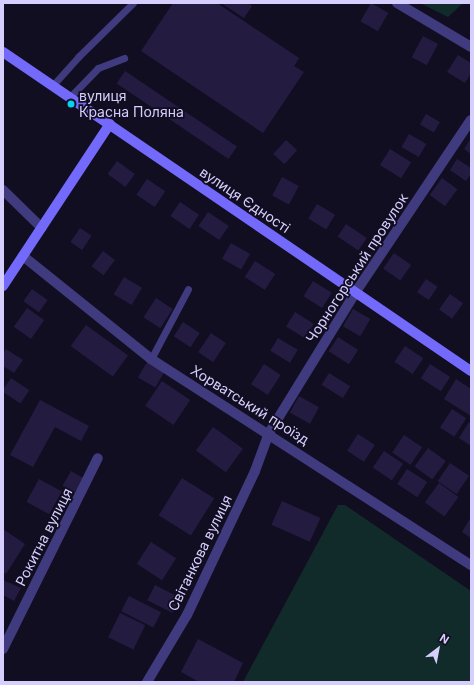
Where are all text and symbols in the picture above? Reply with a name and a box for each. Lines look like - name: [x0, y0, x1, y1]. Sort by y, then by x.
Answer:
- place label: вулиця Красна Поляна: [79, 88, 184, 120]
- marker: вулиця Красна Поляна: [66, 99, 76, 109]
- street label: вулиця Єдності: [197, 164, 293, 236]
- street label: Чорногорський провулок: [302, 190, 412, 346]
- street label: Хорватський проїзд: [188, 362, 312, 448]
- street label: Рокитна вулиця: [12, 485, 76, 589]
- street label: Світанкова вулиця: [165, 492, 235, 614]
- north arrow: [418, 629, 458, 669]
- text: N: [437, 631, 452, 647]

